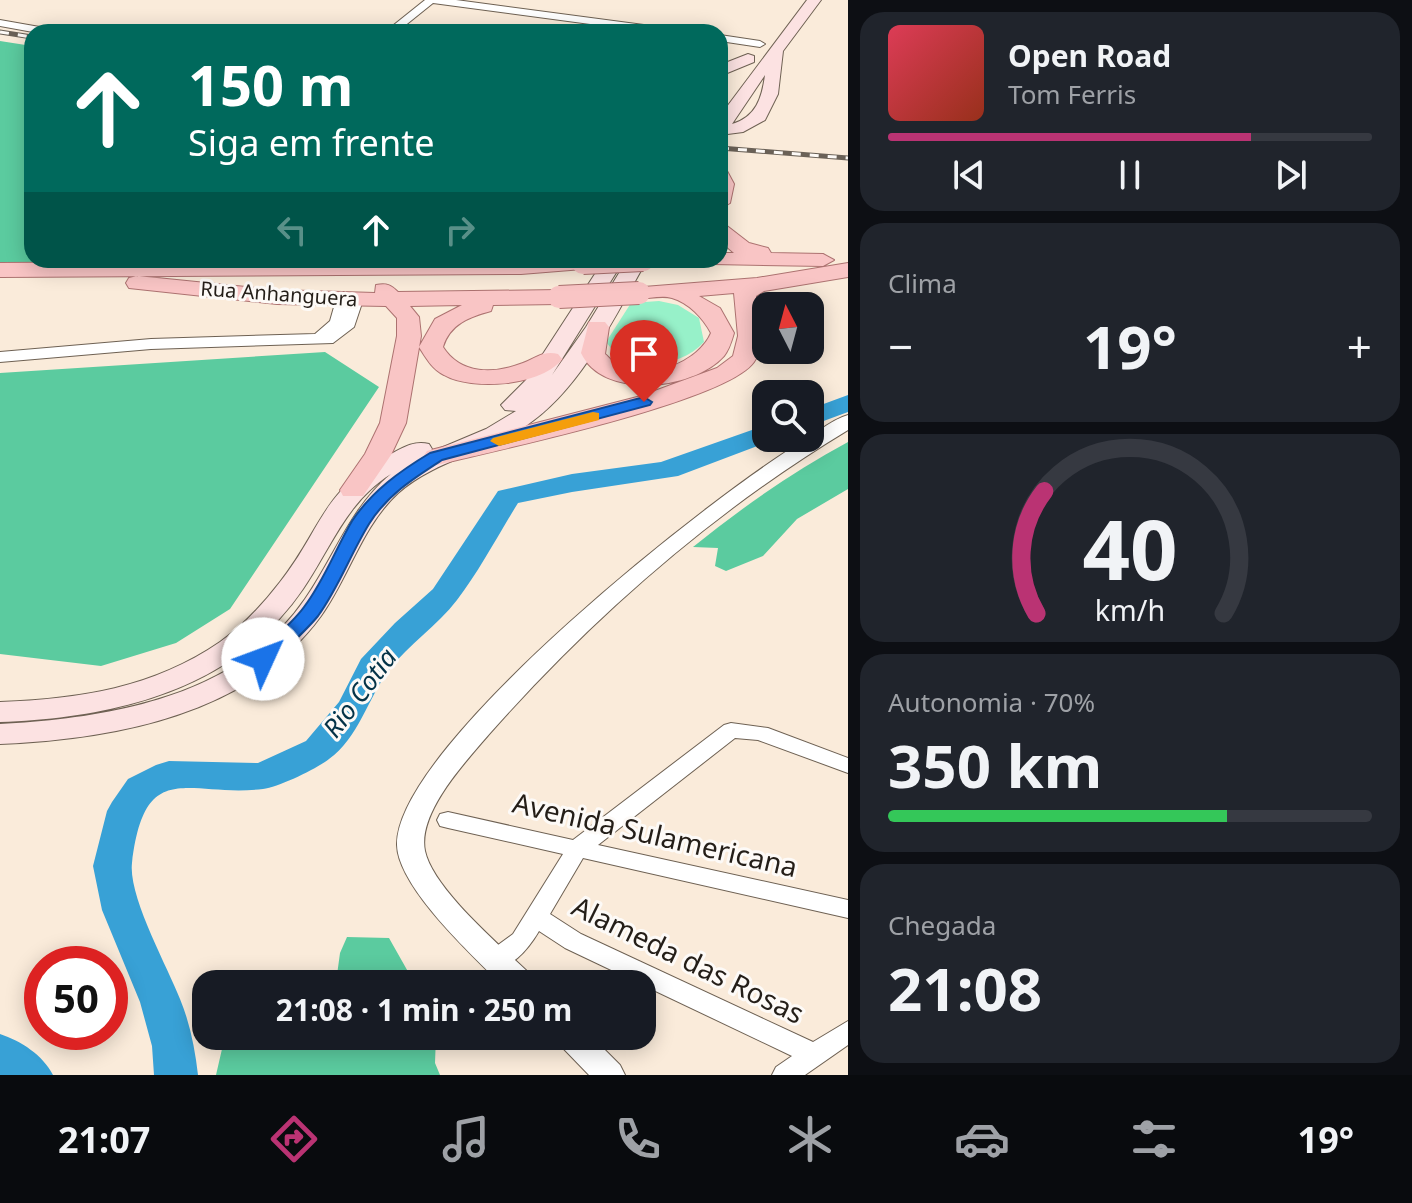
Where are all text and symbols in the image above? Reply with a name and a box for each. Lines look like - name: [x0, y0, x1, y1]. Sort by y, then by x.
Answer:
- text: Open Road: [1008, 35, 1171, 76]
- text: 150 m: [188, 46, 353, 122]
- icon: ahead: [56, 56, 160, 160]
- text: Tom Ferris: [1008, 76, 1136, 112]
- text: Siga em frente: [188, 118, 434, 167]
- icon: previous: [947, 153, 991, 197]
- icon: pause: [1108, 153, 1152, 197]
- icon: next: [1269, 153, 1313, 197]
- icon: left: [270, 208, 314, 252]
- icon: ahead: [354, 208, 398, 252]
- icon: right: [438, 208, 482, 252]
- text: Clima: [888, 265, 957, 301]
- street label: Rua Anhanguera: [200, 275, 358, 312]
- north arrow: [752, 292, 824, 364]
- map controls: [752, 292, 824, 452]
- text: 19°: [1083, 305, 1177, 387]
- text: −: [888, 316, 913, 376]
- text: +: [1347, 316, 1372, 376]
- pin: [610, 320, 678, 402]
- icon: arrive: [622, 332, 666, 376]
- button: search: [752, 380, 824, 452]
- text: 40: [1082, 490, 1178, 603]
- text: km/h: [1095, 590, 1165, 629]
- position arrow: [221, 617, 305, 701]
- water label: Rio Cotia: [314, 640, 405, 744]
- text: Autonomia · 70%: [888, 684, 1095, 720]
- text: 350 km: [888, 724, 1102, 806]
- street label: Avenida Sulamericana: [509, 783, 801, 885]
- street label: Alameda das Rosas: [566, 886, 811, 1032]
- text: Chegada: [888, 907, 996, 943]
- speed limit sign: 50: [24, 946, 128, 1050]
- text: 21:08: [888, 947, 1042, 1029]
- text: 21:08 · 1 min · 250 m: [276, 989, 572, 1030]
- icon: directions: [266, 1111, 322, 1167]
- icon: music: [438, 1111, 494, 1167]
- icon: phone: [610, 1111, 666, 1167]
- icon: climate: [782, 1111, 838, 1167]
- icon: car: [954, 1111, 1010, 1167]
- icon: filters: [1126, 1111, 1182, 1167]
- text: 21:07: [58, 1115, 150, 1164]
- text: 19°: [1298, 1115, 1354, 1164]

